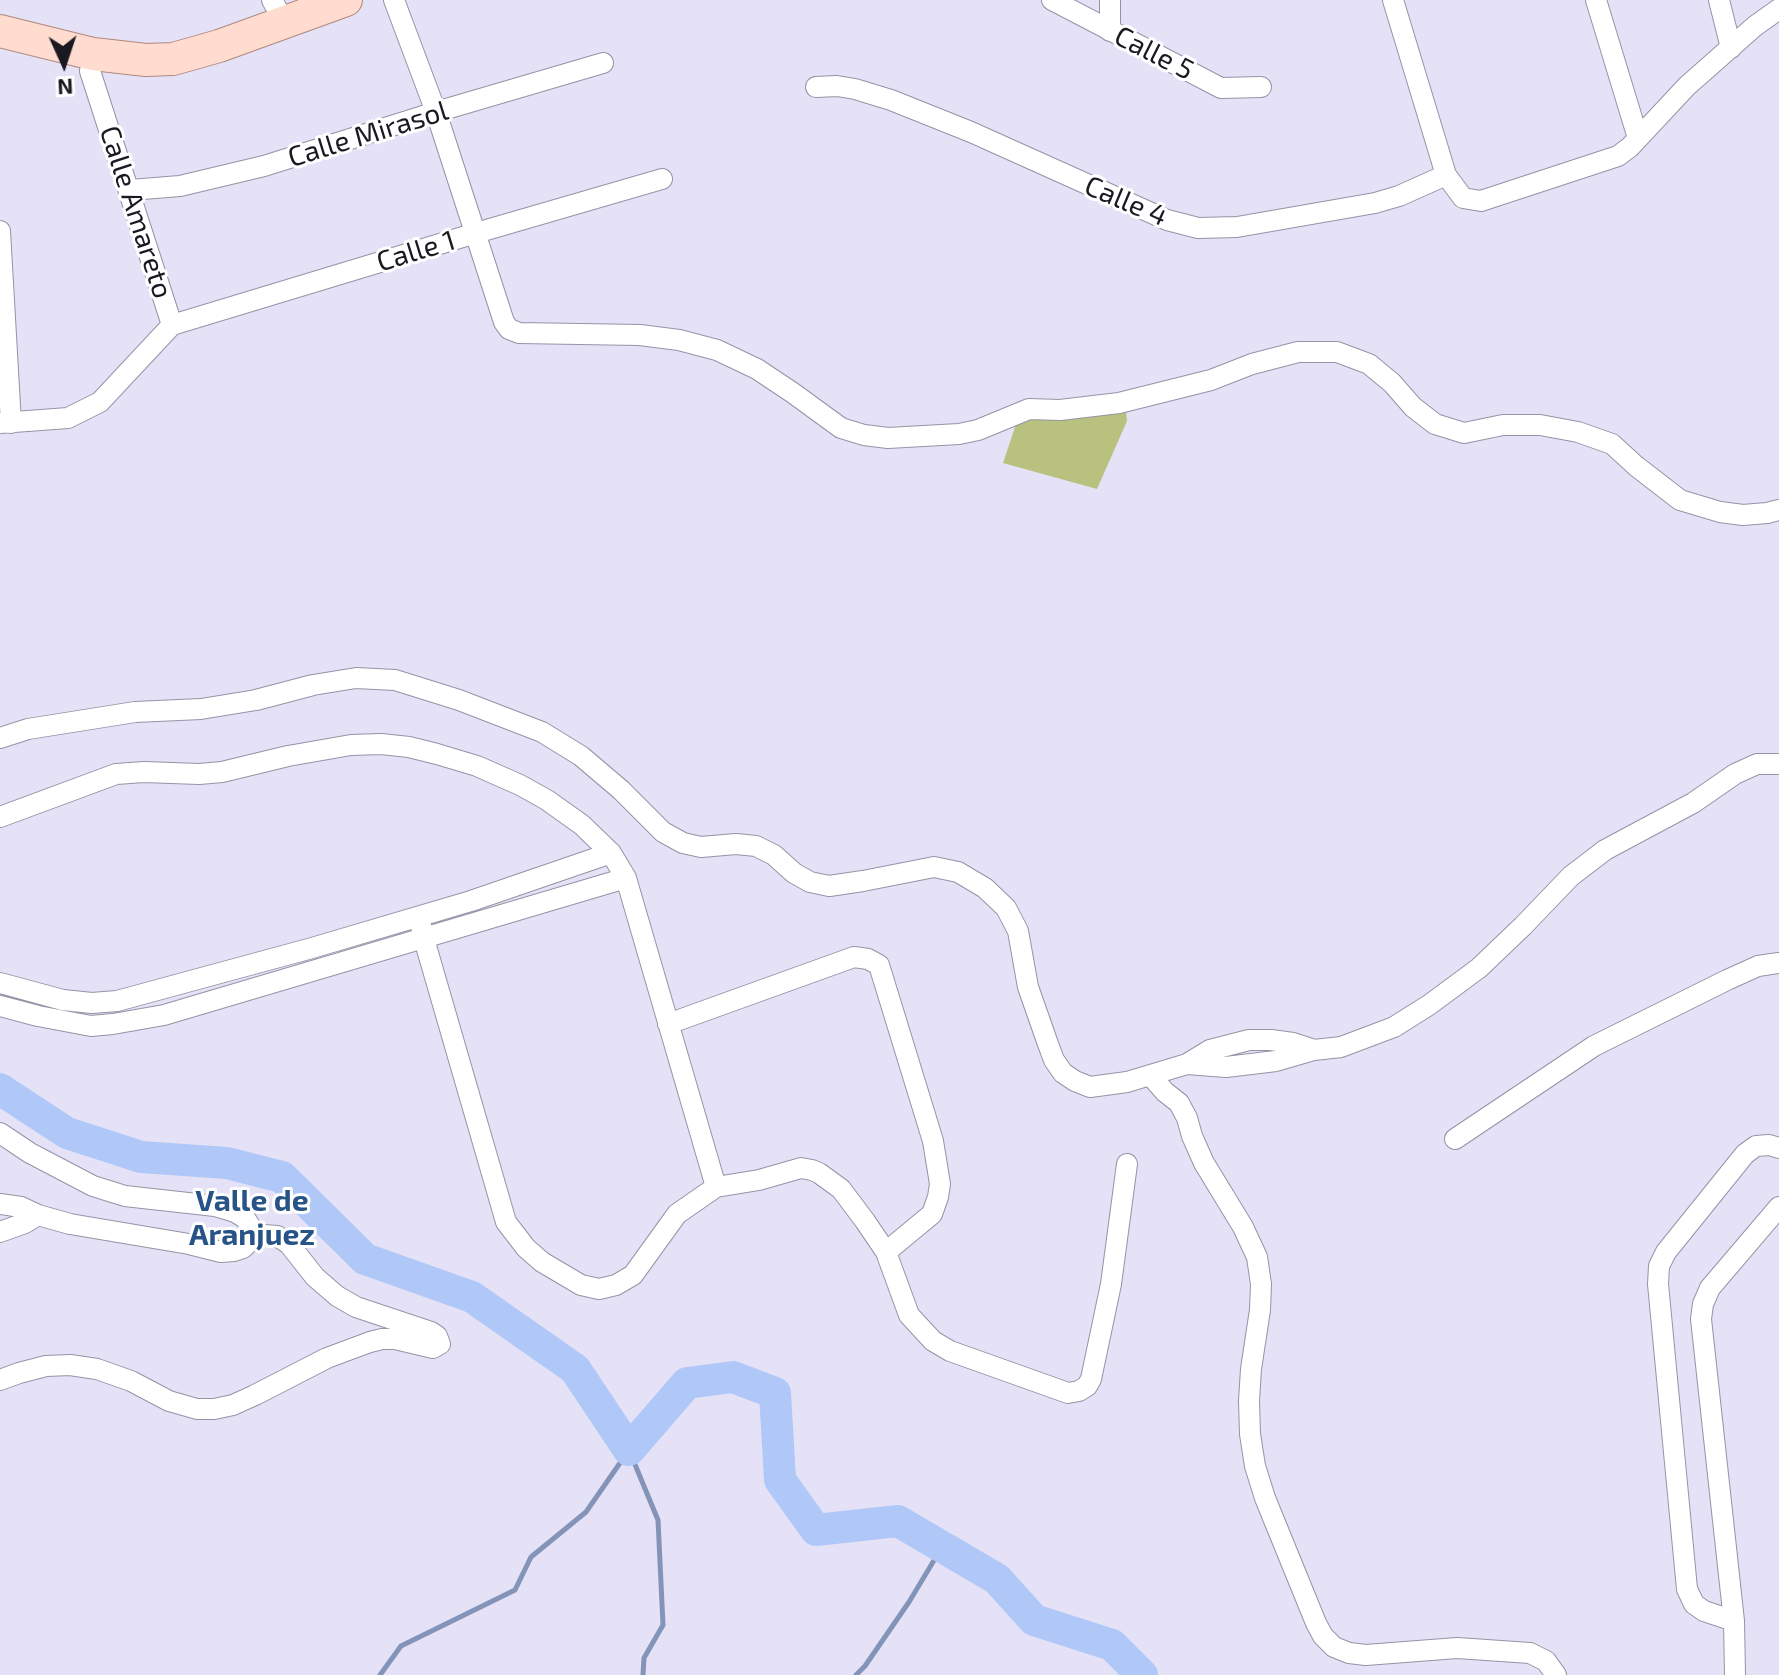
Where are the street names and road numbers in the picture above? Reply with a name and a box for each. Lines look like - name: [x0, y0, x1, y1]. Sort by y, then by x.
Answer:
- street label: Calle 5: [1109, 19, 1199, 87]
- street label: Calle Mirasol: [284, 94, 452, 174]
- street label: Calle Amareto: [92, 122, 180, 302]
- street label: Calle 4: [1080, 169, 1172, 233]
- street label: Calle 1: [373, 223, 459, 279]

